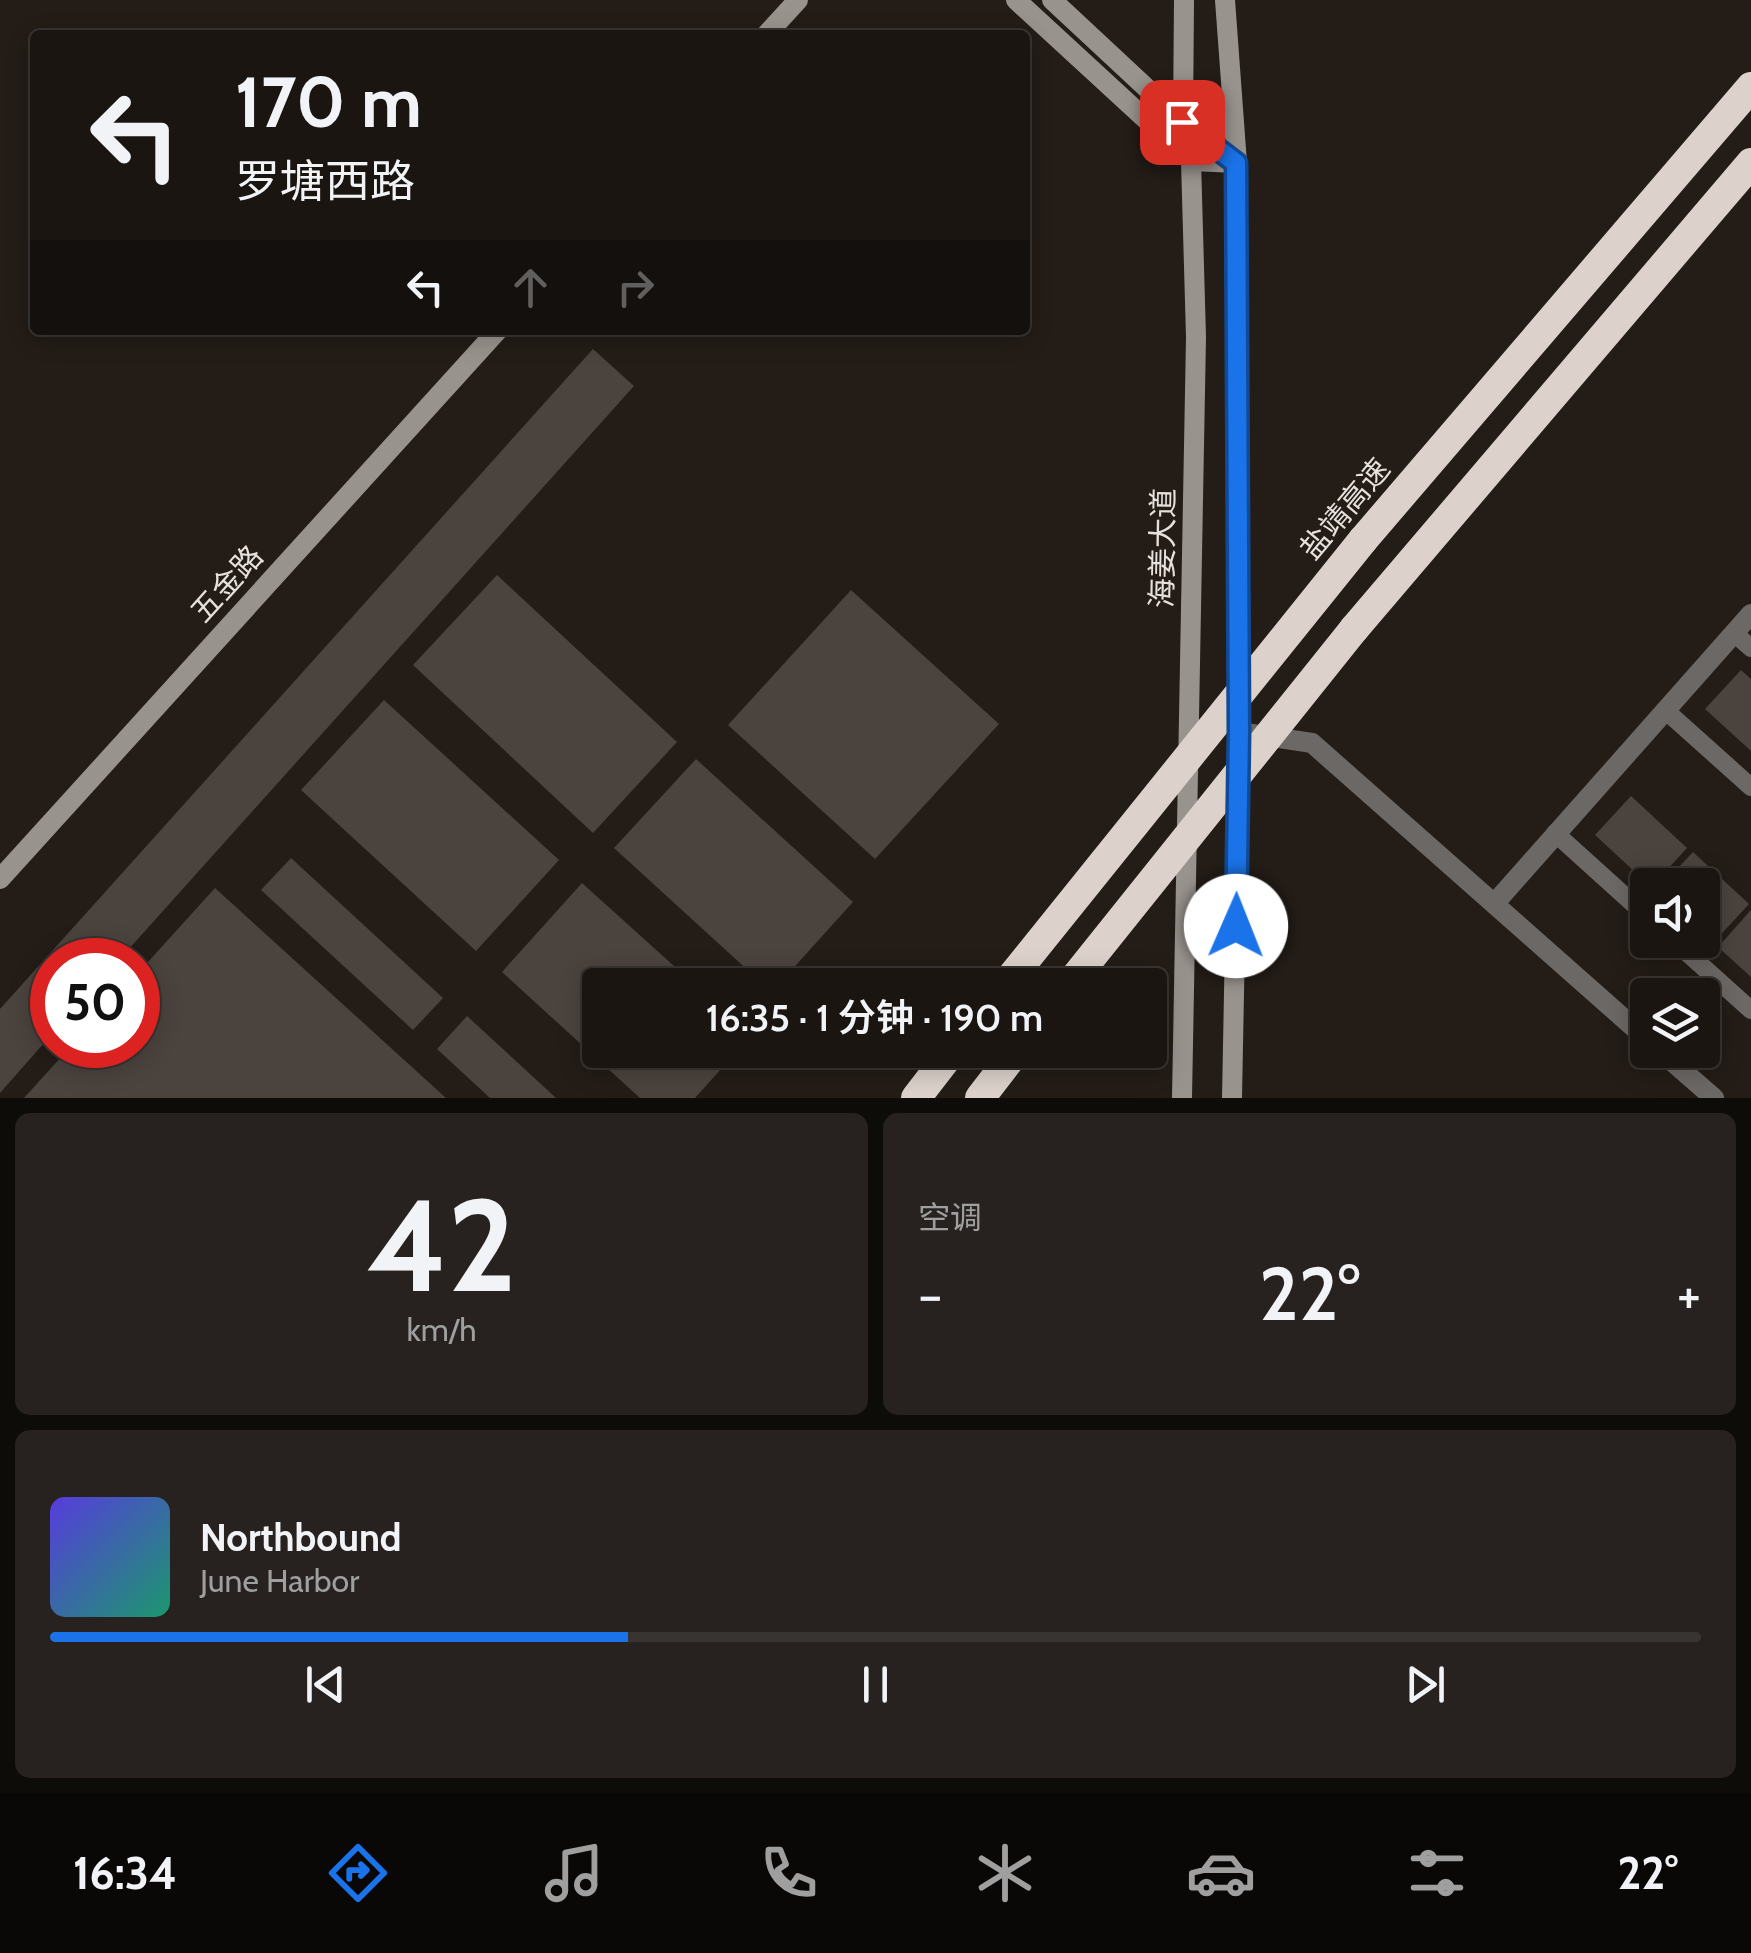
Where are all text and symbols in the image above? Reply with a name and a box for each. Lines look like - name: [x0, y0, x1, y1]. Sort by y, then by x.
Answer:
- text: 170 m: [235, 59, 422, 145]
- icon: left: [70, 70, 200, 200]
- pin: [1140, 80, 1225, 165]
- icon: arrive: [1155, 95, 1210, 150]
- text: 罗塘西路: [235, 154, 415, 208]
- icon: left: [398, 260, 453, 315]
- icon: ahead: [503, 260, 558, 315]
- icon: right: [608, 260, 663, 315]
- street label: 盐靖高速: [1292, 451, 1397, 567]
- street label: 海姜大道: [1143, 488, 1182, 608]
- street label: 五金路: [183, 538, 270, 629]
- map controls: [1630, 868, 1720, 1068]
- button: sound: [1630, 868, 1720, 958]
- position arrow: [1184, 874, 1288, 978]
- speed limit sign: 50: [30, 938, 160, 1068]
- button: layers: [1630, 978, 1720, 1068]
- text: 16:35 · 1 分钟 · 190 m: [706, 994, 1043, 1041]
- text: 42: [367, 1166, 516, 1324]
- text: 空调: [918, 1198, 982, 1237]
- text: 22°: [1259, 1248, 1360, 1339]
- text: −: [918, 1261, 942, 1328]
- text: +: [1677, 1261, 1701, 1328]
- text: km/h: [406, 1310, 477, 1349]
- text: Northbound: [200, 1514, 402, 1561]
- text: June Harbor: [200, 1561, 359, 1600]
- icon: previous: [298, 1657, 353, 1712]
- icon: pause: [848, 1657, 903, 1712]
- icon: next: [1398, 1657, 1453, 1712]
- icon: directions: [323, 1838, 393, 1908]
- icon: music: [539, 1838, 609, 1908]
- icon: phone: [754, 1838, 824, 1908]
- icon: climate: [970, 1838, 1040, 1908]
- icon: car: [1186, 1838, 1256, 1908]
- icon: filters: [1402, 1838, 1472, 1908]
- text: 16:34: [73, 1846, 177, 1900]
- text: 22°: [1617, 1846, 1678, 1900]

